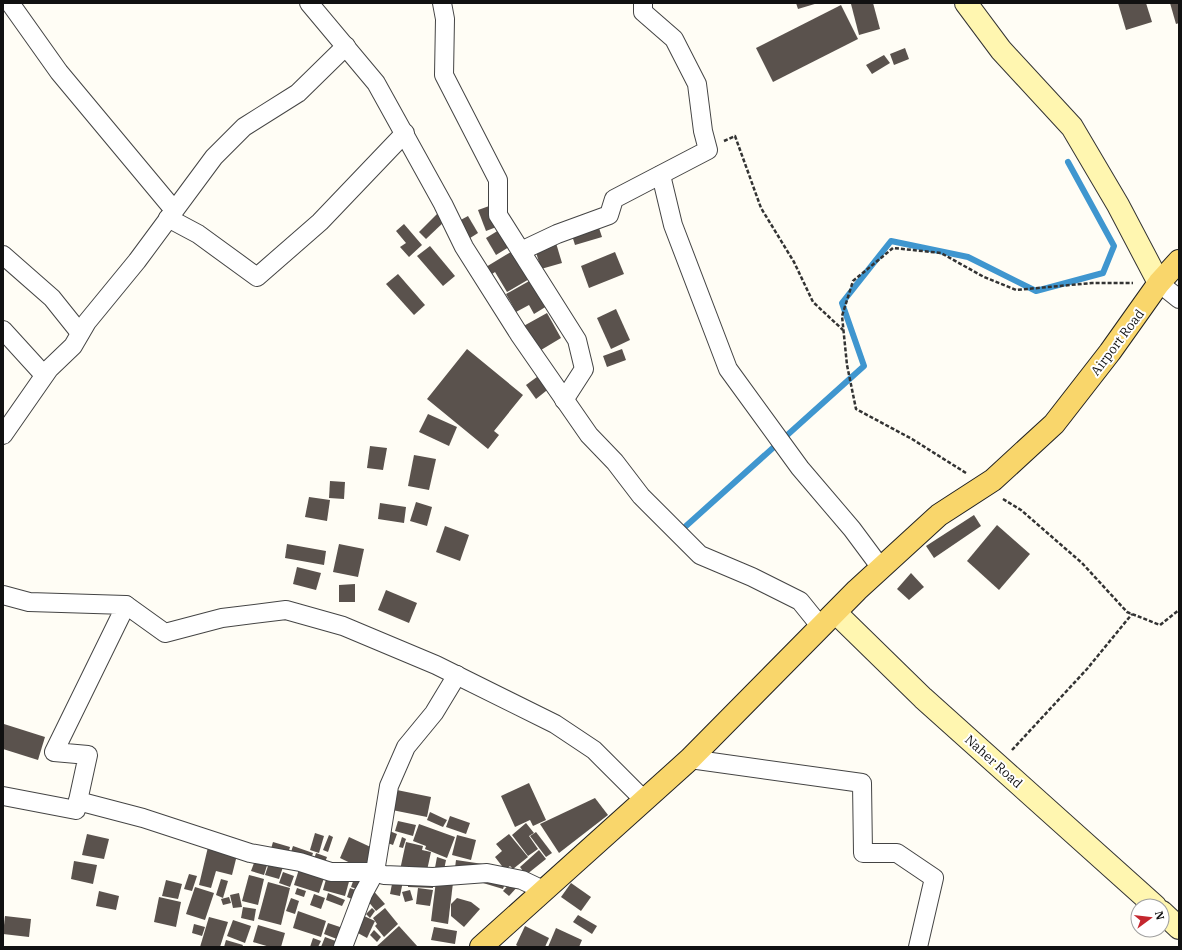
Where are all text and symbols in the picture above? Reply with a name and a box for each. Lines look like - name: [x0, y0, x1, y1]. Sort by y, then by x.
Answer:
- street label: Airport Road: [1087, 306, 1148, 379]
- street label: Naher Road: [961, 731, 1026, 792]
- north arrow: [1130, 898, 1170, 938]
- text: N: [1152, 909, 1168, 922]

